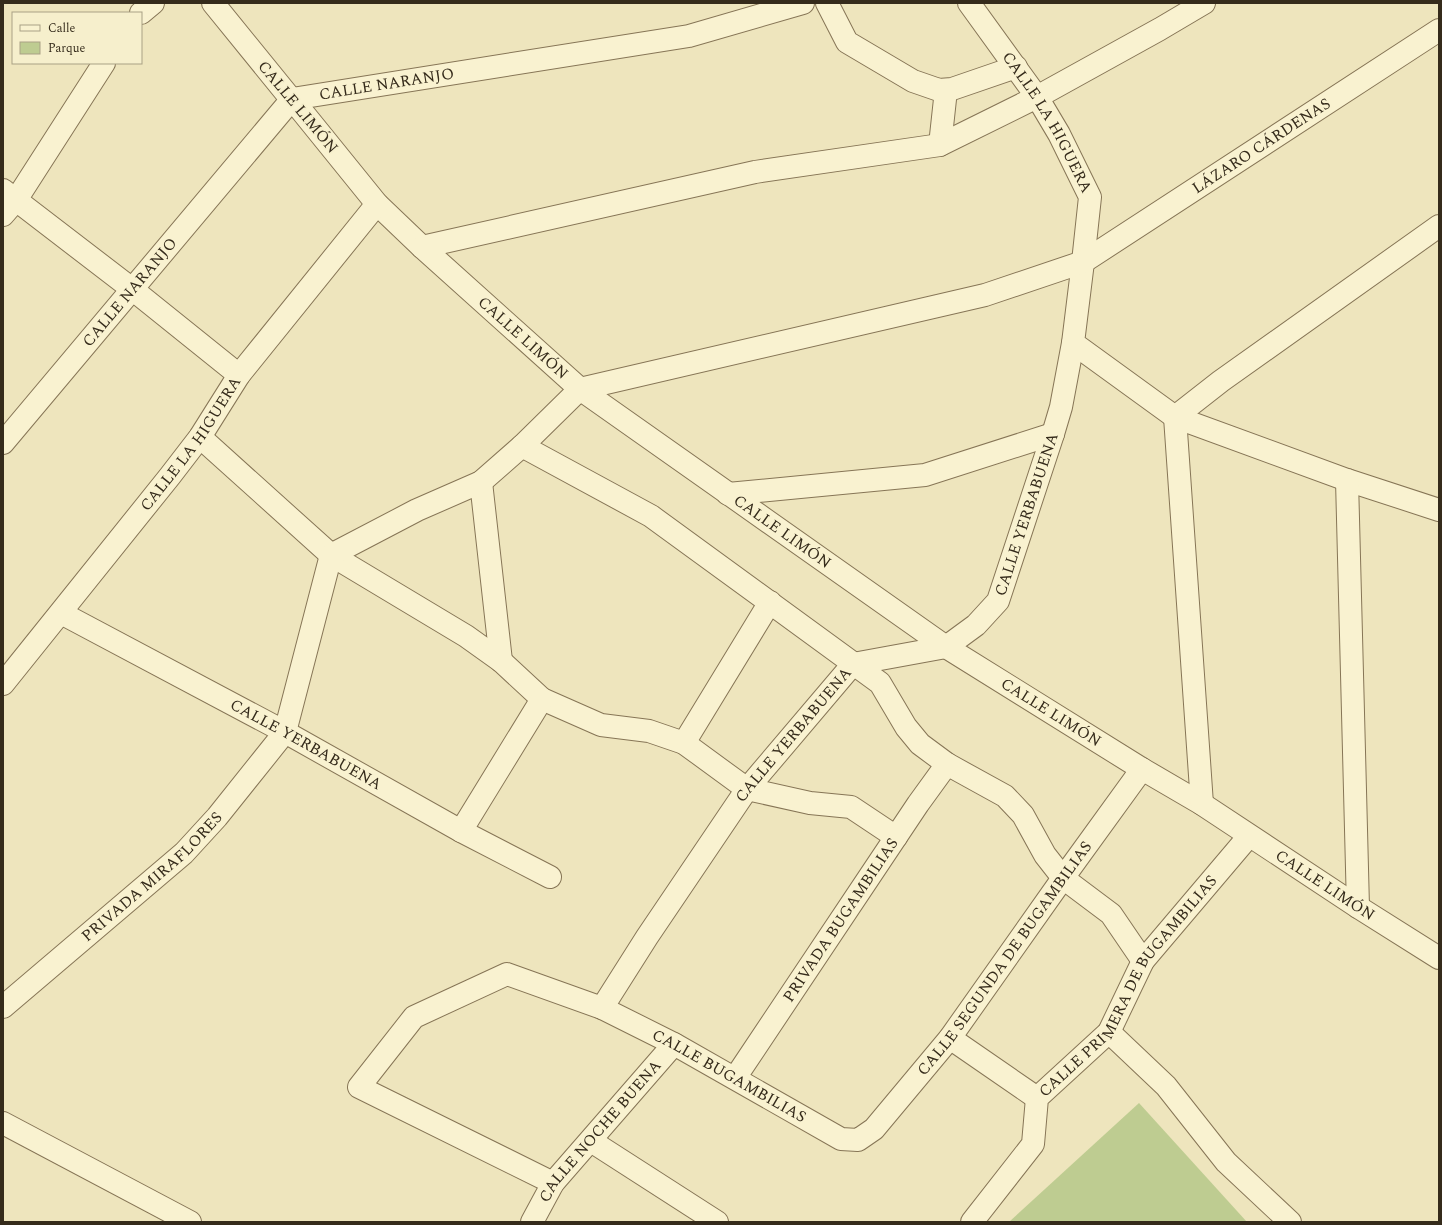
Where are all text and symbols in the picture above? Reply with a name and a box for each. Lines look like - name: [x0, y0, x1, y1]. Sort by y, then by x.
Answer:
- legend: [12, 12, 142, 64]
- text: Calle: [48, 19, 76, 38]
- text: Parque: [48, 39, 85, 58]
- street label: CALLE LA HIGUERA: [996, 47, 1098, 197]
- street label: CALLE LIMÓN: [252, 55, 344, 159]
- street label: CALLE NARANJO: [317, 61, 456, 107]
- street label: LÁZARO CÁRDENAS: [1187, 92, 1335, 200]
- street label: CALLE NARANJO: [77, 232, 183, 352]
- street label: CALLE LIMÓN: [472, 291, 574, 385]
- street label: CALLE LA HIGUERA: [134, 372, 247, 516]
- street label: CALLE YERBABUENA: [988, 430, 1065, 599]
- street label: CALLE LIMÓN: [728, 489, 836, 575]
- street label: CALLE YERBABUENA: [729, 662, 857, 807]
- street label: CALLE LIMÓN: [996, 672, 1106, 753]
- street label: CALLE YERBABUENA: [226, 693, 386, 796]
- street label: PRIVADA MIRAFLORES: [76, 806, 228, 948]
- street label: PRIVADA BUGAMBILIAS: [777, 833, 904, 1007]
- street label: CALLE SEGUNDA DE BUGAMBILIAS: [911, 836, 1098, 1081]
- street label: CALLE LIMÓN: [1270, 844, 1380, 927]
- street label: CALLE PRIMERA DE BUGAMBILIAS: [1033, 870, 1223, 1103]
- street label: CALLE BUGAMBILIAS: [648, 1023, 811, 1129]
- street label: CALLE NOCHE BUENA: [533, 1054, 667, 1207]

